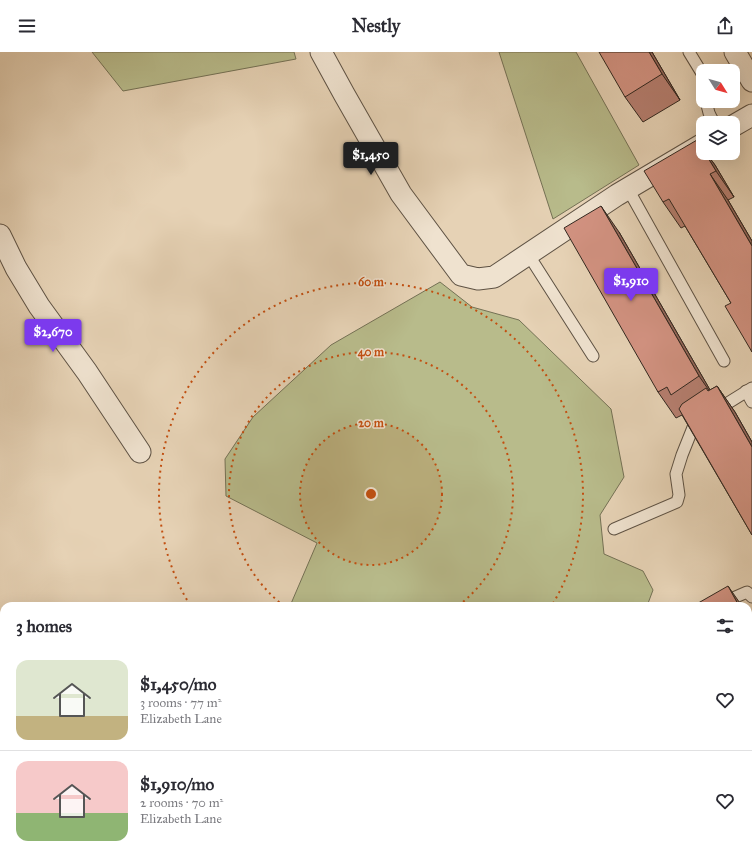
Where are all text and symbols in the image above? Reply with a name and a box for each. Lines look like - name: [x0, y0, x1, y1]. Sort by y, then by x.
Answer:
- icon: menu: [16, 15, 38, 37]
- text: Nestly: [352, 15, 400, 37]
- icon: share: [714, 15, 736, 37]
- north arrow: [696, 64, 740, 108]
- map controls: [696, 64, 740, 160]
- button: layers: [696, 116, 740, 160]
- pin: $1,450: [338, 142, 404, 176]
- text: $1,450: [352, 147, 390, 163]
- pin: $1,910: [598, 268, 664, 302]
- text: $1,910: [613, 273, 649, 289]
- text: 60 m: [358, 275, 385, 289]
- pin: $2,670: [20, 319, 86, 353]
- text: $2,670: [33, 324, 73, 340]
- text: 40 m: [358, 345, 385, 360]
- text: 20 m: [358, 416, 385, 430]
- centre of rings: [364, 487, 378, 501]
- icon: filters: [714, 615, 736, 637]
- text: 3 homes: [16, 616, 72, 637]
- text: $1,450/mo: [140, 674, 216, 695]
- icon: home: [48, 676, 96, 724]
- icon: heart: [714, 689, 736, 711]
- text: 3 rooms · 77 m²: [140, 695, 222, 711]
- text: Elizabeth Lane: [140, 711, 222, 727]
- text: $1,910/mo: [140, 774, 214, 795]
- icon: home: [48, 777, 96, 825]
- icon: heart: [714, 790, 736, 812]
- text: 2 rooms · 70 m²: [140, 795, 223, 811]
- text: Elizabeth Lane: [140, 811, 222, 827]

